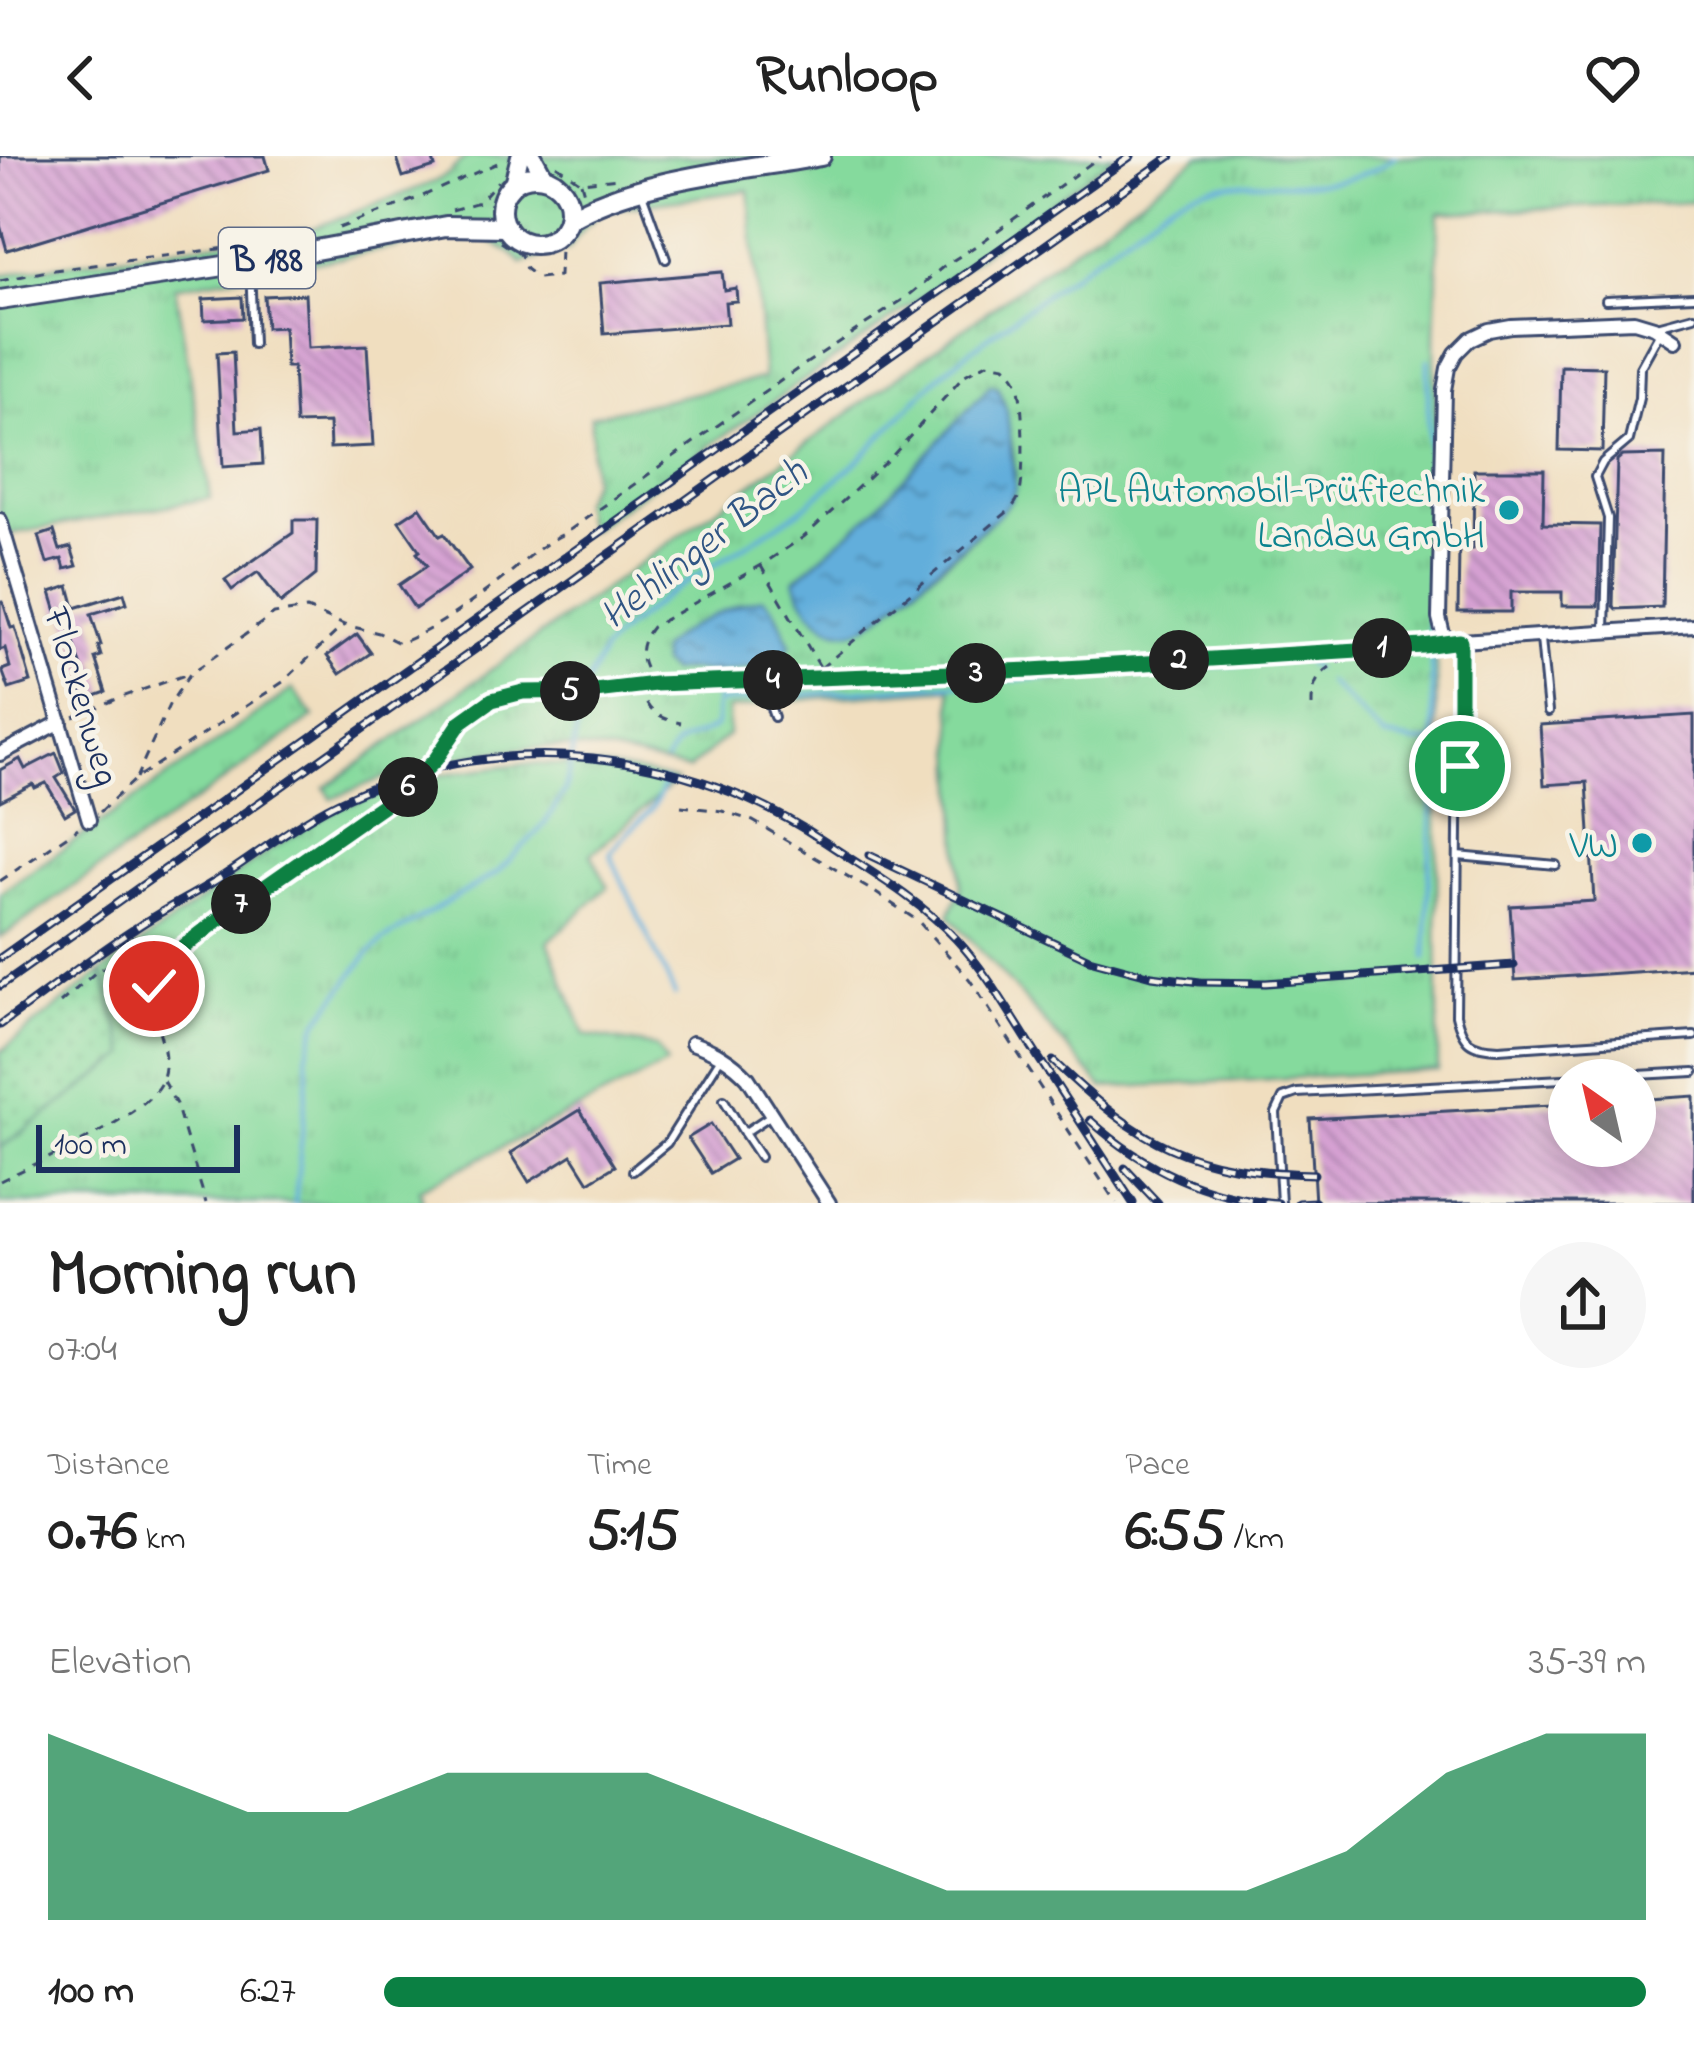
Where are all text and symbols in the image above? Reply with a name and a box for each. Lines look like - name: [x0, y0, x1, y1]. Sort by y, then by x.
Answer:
- text: Runloop: [756, 39, 938, 117]
- icon: back: [48, 45, 114, 111]
- icon: heart: [1580, 45, 1646, 111]
- road number: B 188: [219, 228, 315, 288]
- water label: Hehlinger Bach: [588, 444, 823, 647]
- place label: APL Automobil-Prüftechnik Landau GmbH: [1058, 464, 1486, 566]
- marker: APL Automobil-Prüftechnik Landau GmbH: [1496, 497, 1522, 523]
- street label: Flockenweg: [25, 600, 134, 794]
- pin: 1: [1352, 618, 1412, 678]
- text: 1: [1377, 624, 1387, 672]
- pin: 2: [1149, 630, 1209, 690]
- text: 2: [1171, 636, 1187, 684]
- pin: 3: [946, 643, 1006, 703]
- text: 3: [969, 649, 983, 697]
- pin: 4: [743, 650, 803, 710]
- text: 4: [766, 656, 780, 704]
- pin: 5: [540, 661, 600, 721]
- text: 5: [561, 667, 579, 715]
- pin: [1409, 715, 1511, 817]
- icon: arrive: [1427, 733, 1493, 799]
- pin: 6: [378, 757, 438, 817]
- text: 6: [401, 763, 415, 811]
- place label: VW: [1568, 819, 1618, 876]
- marker: VW: [1629, 830, 1655, 856]
- pin: 7: [211, 874, 271, 934]
- text: 7: [234, 880, 248, 928]
- pin: [103, 935, 205, 1037]
- icon: check: [121, 953, 187, 1019]
- north arrow: [1548, 1059, 1656, 1167]
- map controls: [1548, 1059, 1656, 1167]
- scale bar: [36, 1119, 240, 1172]
- text: 100 m: [54, 1122, 127, 1170]
- text: Morning run: [48, 1229, 357, 1325]
- button: share: [1520, 1242, 1646, 1368]
- text: 07:04: [48, 1322, 117, 1379]
- text: Distance: [48, 1442, 170, 1490]
- text: Time: [587, 1442, 652, 1490]
- text: Pace: [1125, 1442, 1190, 1490]
- text: 0.76: [48, 1490, 137, 1577]
- text: 5:15: [587, 1490, 679, 1577]
- text: 6:55: [1125, 1490, 1225, 1577]
- text: km: [137, 1516, 186, 1564]
- text: /km: [1225, 1516, 1284, 1564]
- text: Elevation: [48, 1635, 191, 1692]
- text: 35–39 m: [1528, 1635, 1646, 1692]
- text: 100 m: [48, 1964, 134, 2021]
- text: 6:27: [240, 1964, 296, 2021]

